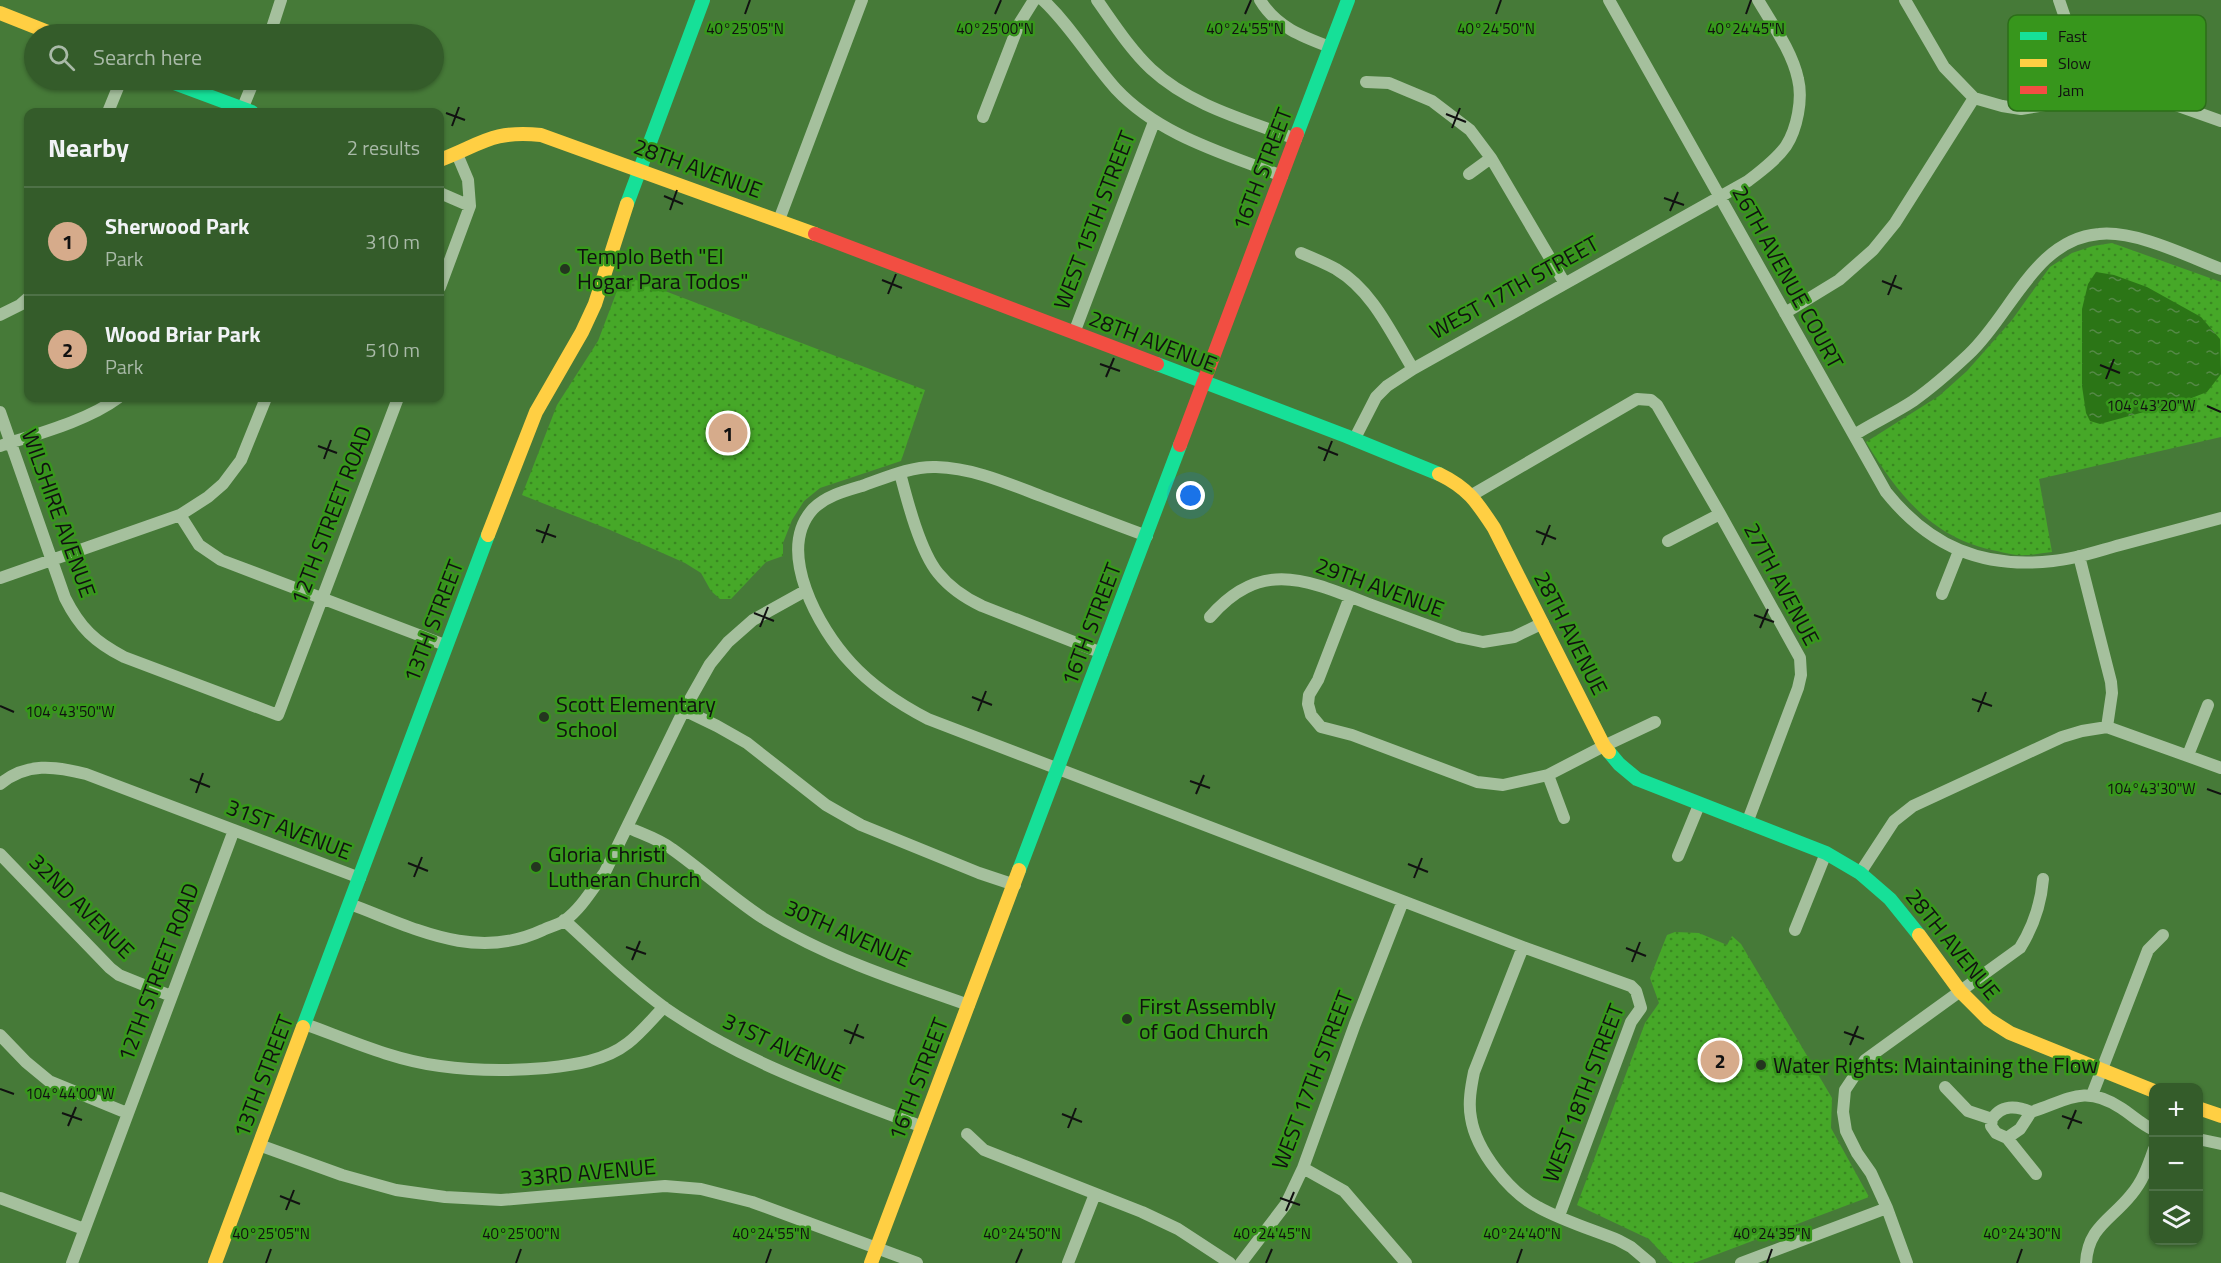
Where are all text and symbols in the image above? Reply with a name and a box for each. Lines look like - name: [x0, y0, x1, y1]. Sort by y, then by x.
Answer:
- legend: [2008, 15, 2206, 111]
- text: 40°25'05"N: [706, 17, 784, 40]
- text: 40°25'00"N: [956, 17, 1034, 40]
- text: 40°24'55"N: [1206, 17, 1284, 40]
- text: 40°24'50"N: [1457, 17, 1535, 40]
- text: 40°24'45"N: [1707, 17, 1785, 40]
- search box: [24, 24, 444, 90]
- text: Fast: [2058, 24, 2087, 48]
- text: Search here: [93, 40, 202, 74]
- icon: search: [45, 41, 78, 74]
- text: Slow: [2058, 51, 2091, 75]
- text: Jam: [2058, 78, 2084, 102]
- street label: 16TH STREET: [1223, 102, 1301, 235]
- street label: WEST 15TH STREET: [1044, 125, 1144, 314]
- text: Nearby: [48, 128, 129, 167]
- street label: 28TH AVENUE: [629, 129, 767, 207]
- text: 2 results: [347, 132, 420, 163]
- street label: 26TH AVENUE COURT: [1724, 179, 1853, 375]
- text: Sherwood Park: [105, 209, 249, 243]
- text: 1: [62, 226, 73, 257]
- text: 310 m: [365, 226, 420, 257]
- street label: WEST 17TH STREET: [1423, 226, 1605, 348]
- place label: Templo Beth "El Hogar Para Todos": [577, 239, 748, 298]
- text: Park: [105, 243, 143, 274]
- marker: Templo Beth "El Hogar Para Todos": [558, 262, 572, 276]
- street label: 28TH AVENUE: [1084, 301, 1222, 381]
- text: Wood Briar Park: [105, 317, 261, 351]
- text: 2: [62, 334, 73, 365]
- text: 510 m: [365, 334, 420, 365]
- text: Park: [105, 351, 143, 382]
- text: 104°43'20"W: [2106, 394, 2196, 417]
- pin: 1: [708, 410, 748, 456]
- street label: 12TH STREET ROAD: [281, 421, 381, 609]
- street label: WILSHIRE AVENUE: [13, 424, 105, 602]
- your location: [1176, 481, 1205, 510]
- street label: 27TH AVENUE: [1735, 517, 1829, 651]
- street label: 29TH AVENUE: [1311, 548, 1449, 626]
- street label: 13TH STREET: [394, 554, 472, 687]
- street label: 16TH STREET: [1052, 557, 1130, 690]
- street label: 28TH AVENUE: [1525, 565, 1617, 701]
- place label: Scott Elementary School: [556, 687, 716, 746]
- text: 104°43'50"W: [25, 700, 115, 723]
- marker: Scott Elementary School: [537, 710, 551, 724]
- text: 104°43'30"W: [2106, 777, 2196, 800]
- street label: 31ST AVENUE: [221, 790, 357, 868]
- place label: Gloria Christi Lutheran Church: [548, 837, 700, 896]
- street label: 32ND AVENUE: [21, 845, 143, 967]
- marker: Gloria Christi Lutheran Church: [529, 860, 543, 874]
- street label: 12TH STREET ROAD: [108, 878, 208, 1066]
- street label: 28TH AVENUE: [1897, 881, 2009, 1007]
- street label: 30TH AVENUE: [780, 890, 916, 976]
- street label: WEST 17TH STREET: [1262, 985, 1362, 1174]
- place label: First Assembly of God Church: [1139, 989, 1277, 1048]
- street label: WEST 18TH STREET: [1533, 998, 1633, 1187]
- street label: 31ST AVENUE: [717, 1004, 851, 1090]
- street label: 13TH STREET: [224, 1009, 302, 1142]
- street label: 16TH STREET: [879, 1012, 957, 1145]
- marker: First Assembly of God Church: [1120, 1012, 1134, 1026]
- pin: 2: [1700, 1038, 1740, 1082]
- place label: Water Rights: Maintaining the Flow: [1773, 1048, 2098, 1082]
- marker: Water Rights: Maintaining the Flow: [1754, 1058, 1768, 1072]
- text: 104°44'00"W: [25, 1082, 115, 1105]
- map controls: [2149, 1083, 2203, 1245]
- button: +: [2149, 1083, 2203, 1137]
- button: −: [2149, 1137, 2203, 1191]
- street label: 33RD AVENUE: [519, 1149, 657, 1195]
- button: layers: [2149, 1191, 2203, 1245]
- text: 40°25'05"N: [232, 1222, 310, 1245]
- text: 40°25'00"N: [482, 1222, 560, 1245]
- text: 40°24'55"N: [732, 1222, 810, 1245]
- text: 40°24'50"N: [983, 1222, 1061, 1245]
- text: 40°24'45"N: [1233, 1222, 1311, 1245]
- text: 40°24'40"N: [1483, 1222, 1561, 1245]
- text: 40°24'35"N: [1733, 1222, 1811, 1245]
- text: 40°24'30"N: [1983, 1222, 2061, 1245]

